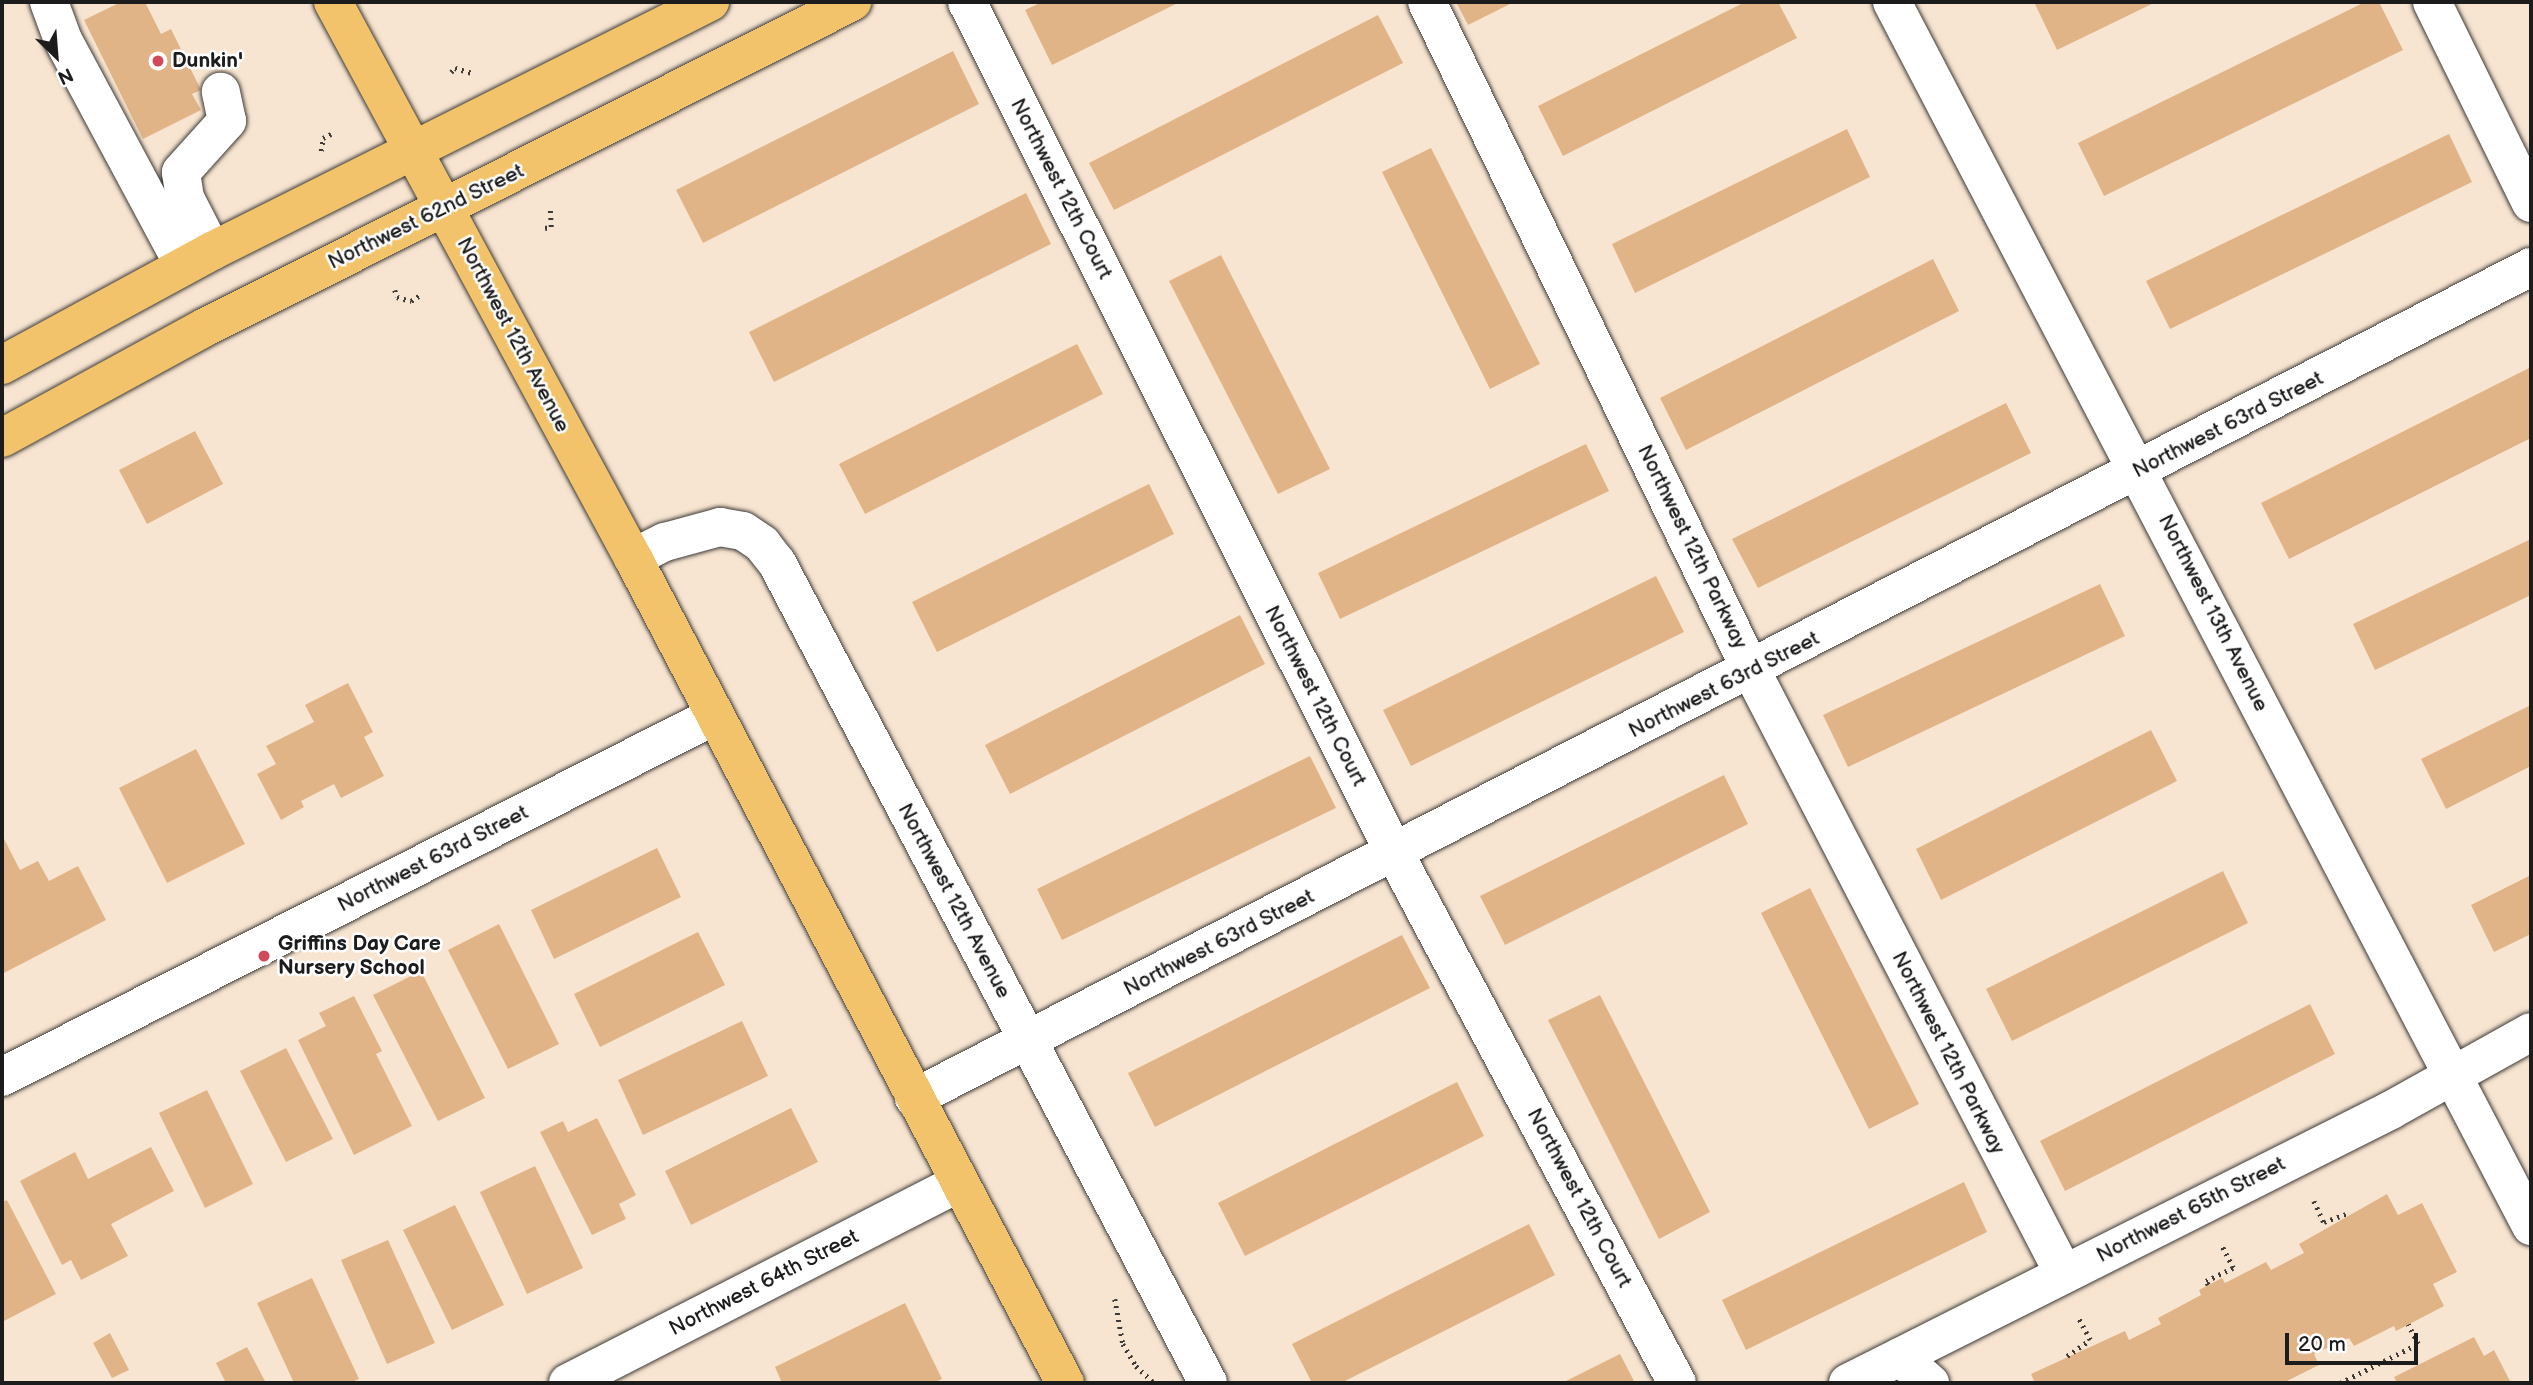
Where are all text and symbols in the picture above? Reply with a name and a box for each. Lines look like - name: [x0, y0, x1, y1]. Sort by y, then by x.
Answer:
- north arrow: [21, 21, 91, 91]
- place label: Dunkin': [172, 48, 243, 74]
- marker: Dunkin': [150, 53, 166, 69]
- text: N: [54, 62, 76, 89]
- street label: Northwest 12th Court: [1005, 95, 1117, 283]
- street label: Northwest 62nd Street: [324, 159, 528, 275]
- street label: Northwest 12th Avenue: [451, 233, 575, 437]
- street label: Northwest 63rd Street: [2128, 366, 2328, 484]
- street label: Northwest 12th Parkway: [1632, 441, 1752, 653]
- street label: Northwest 13th Avenue: [2152, 510, 2274, 716]
- street label: Northwest 12th Court: [1259, 602, 1371, 790]
- street label: Northwest 63rd Street: [1624, 626, 1824, 744]
- street label: Northwest 12th Avenue: [892, 799, 1016, 1003]
- street label: Northwest 63rd Street: [333, 800, 533, 918]
- street label: Northwest 63rd Street: [1119, 884, 1319, 1002]
- place label: Griffins Day Care Nursery School: [278, 931, 441, 981]
- street label: Northwest 12th Parkway: [1886, 947, 2010, 1159]
- marker: Griffins Day Care Nursery School: [256, 948, 272, 964]
- street label: Northwest 12th Court: [1521, 1104, 1637, 1292]
- street label: Northwest 65th Street: [2092, 1151, 2290, 1269]
- street label: Northwest 64th Street: [665, 1224, 863, 1342]
- scale bar: [2288, 1318, 2421, 1362]
- text: 20 m: [2298, 1332, 2346, 1357]

